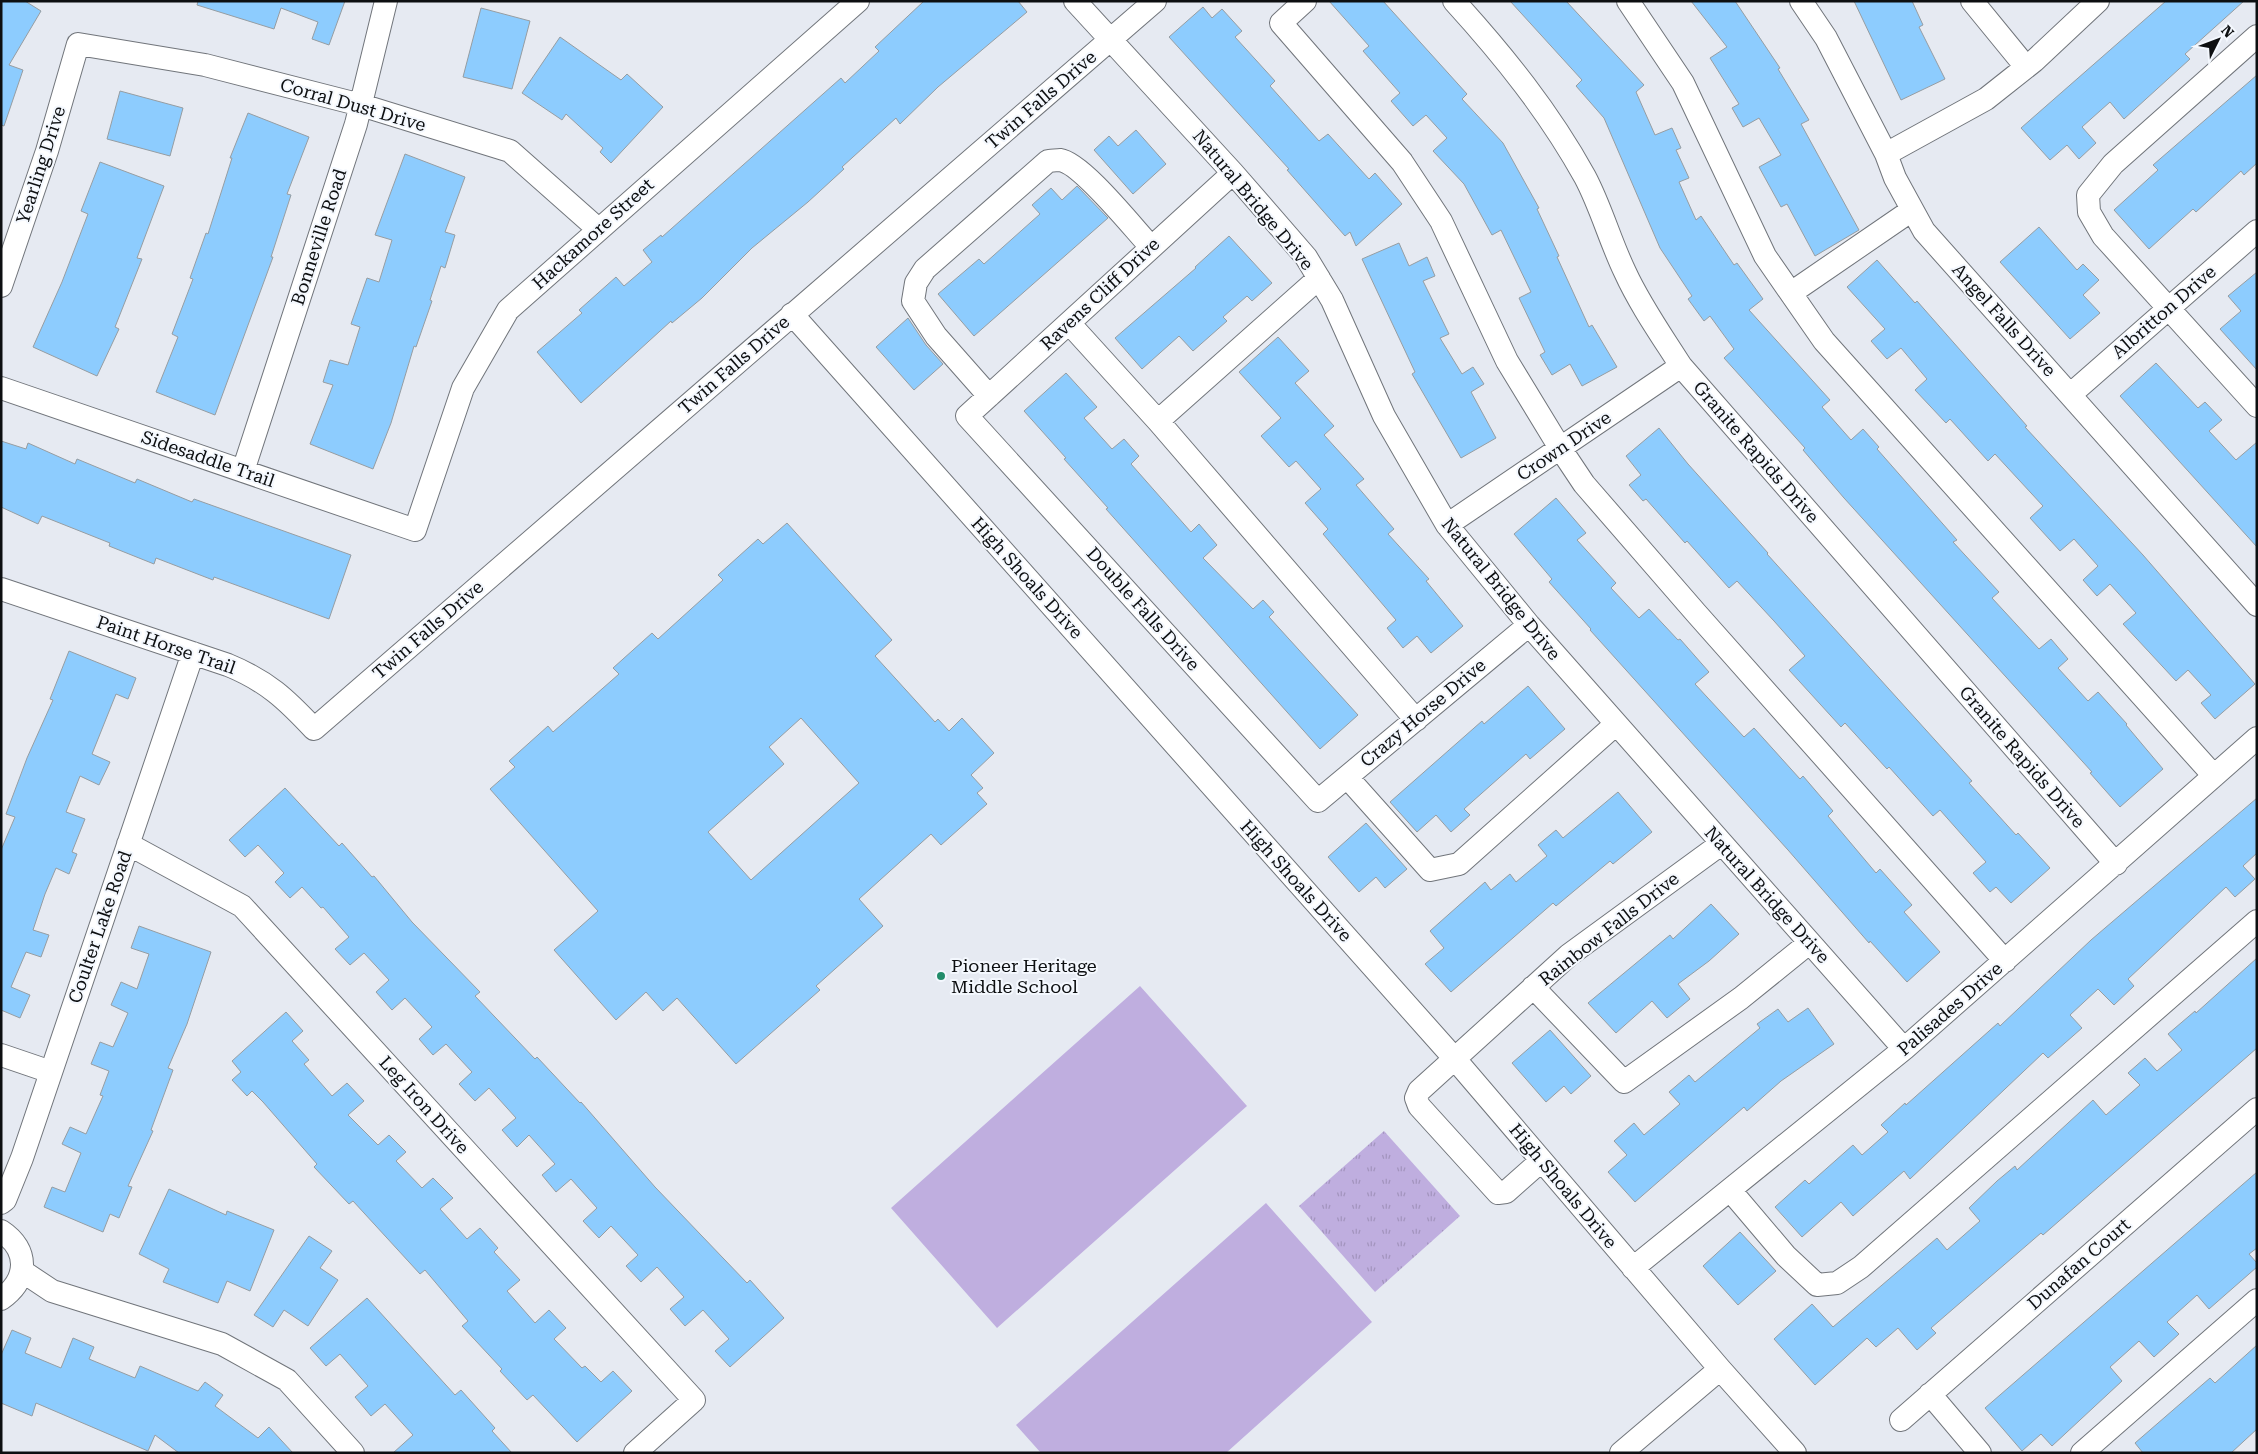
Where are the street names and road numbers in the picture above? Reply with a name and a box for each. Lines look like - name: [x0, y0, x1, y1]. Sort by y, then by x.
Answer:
- street label: Twin Falls Drive: [981, 46, 1100, 153]
- street label: Corral Dust Drive: [278, 74, 428, 135]
- street label: Yearling Drive: [12, 103, 69, 226]
- street label: Natural Bridge Drive: [1189, 125, 1318, 274]
- street label: Bonneville Road: [287, 166, 351, 308]
- street label: Hackamore Street: [528, 174, 658, 294]
- street label: Ravens Cliff Drive: [1036, 233, 1164, 354]
- street label: Angel Falls Drive: [1948, 259, 2061, 381]
- street label: Albritton Drive: [2107, 261, 2220, 362]
- street label: Twin Falls Drive: [674, 311, 793, 418]
- street label: Granite Rapids Drive: [1689, 377, 1824, 527]
- street label: Crown Drive: [1513, 406, 1615, 485]
- street label: Sidesaddle Trail: [139, 426, 278, 491]
- street label: High Shoals Drive: [967, 513, 1088, 643]
- street label: Natural Bridge Drive: [1438, 513, 1565, 664]
- street label: Double Falls Drive: [1082, 543, 1204, 675]
- street label: Twin Falls Drive: [368, 576, 487, 683]
- street label: Paint Horse Trail: [94, 611, 239, 678]
- street label: Crazy Horse Drive: [1356, 654, 1490, 771]
- street label: Granite Rapids Drive: [1955, 682, 2090, 832]
- street label: High Shoals Drive: [1236, 816, 1357, 946]
- street label: Natural Bridge Drive: [1700, 822, 1834, 967]
- street label: Coulter Lake Road: [64, 847, 136, 1006]
- street label: Rainbow Falls Drive: [1535, 867, 1683, 990]
- street label: Palisades Drive: [1893, 957, 2006, 1060]
- street label: Leg Iron Drive: [375, 1052, 474, 1158]
- street label: High Shoals Drive: [1505, 1119, 1622, 1252]
- street label: Dunafan Court: [2023, 1213, 2134, 1314]

